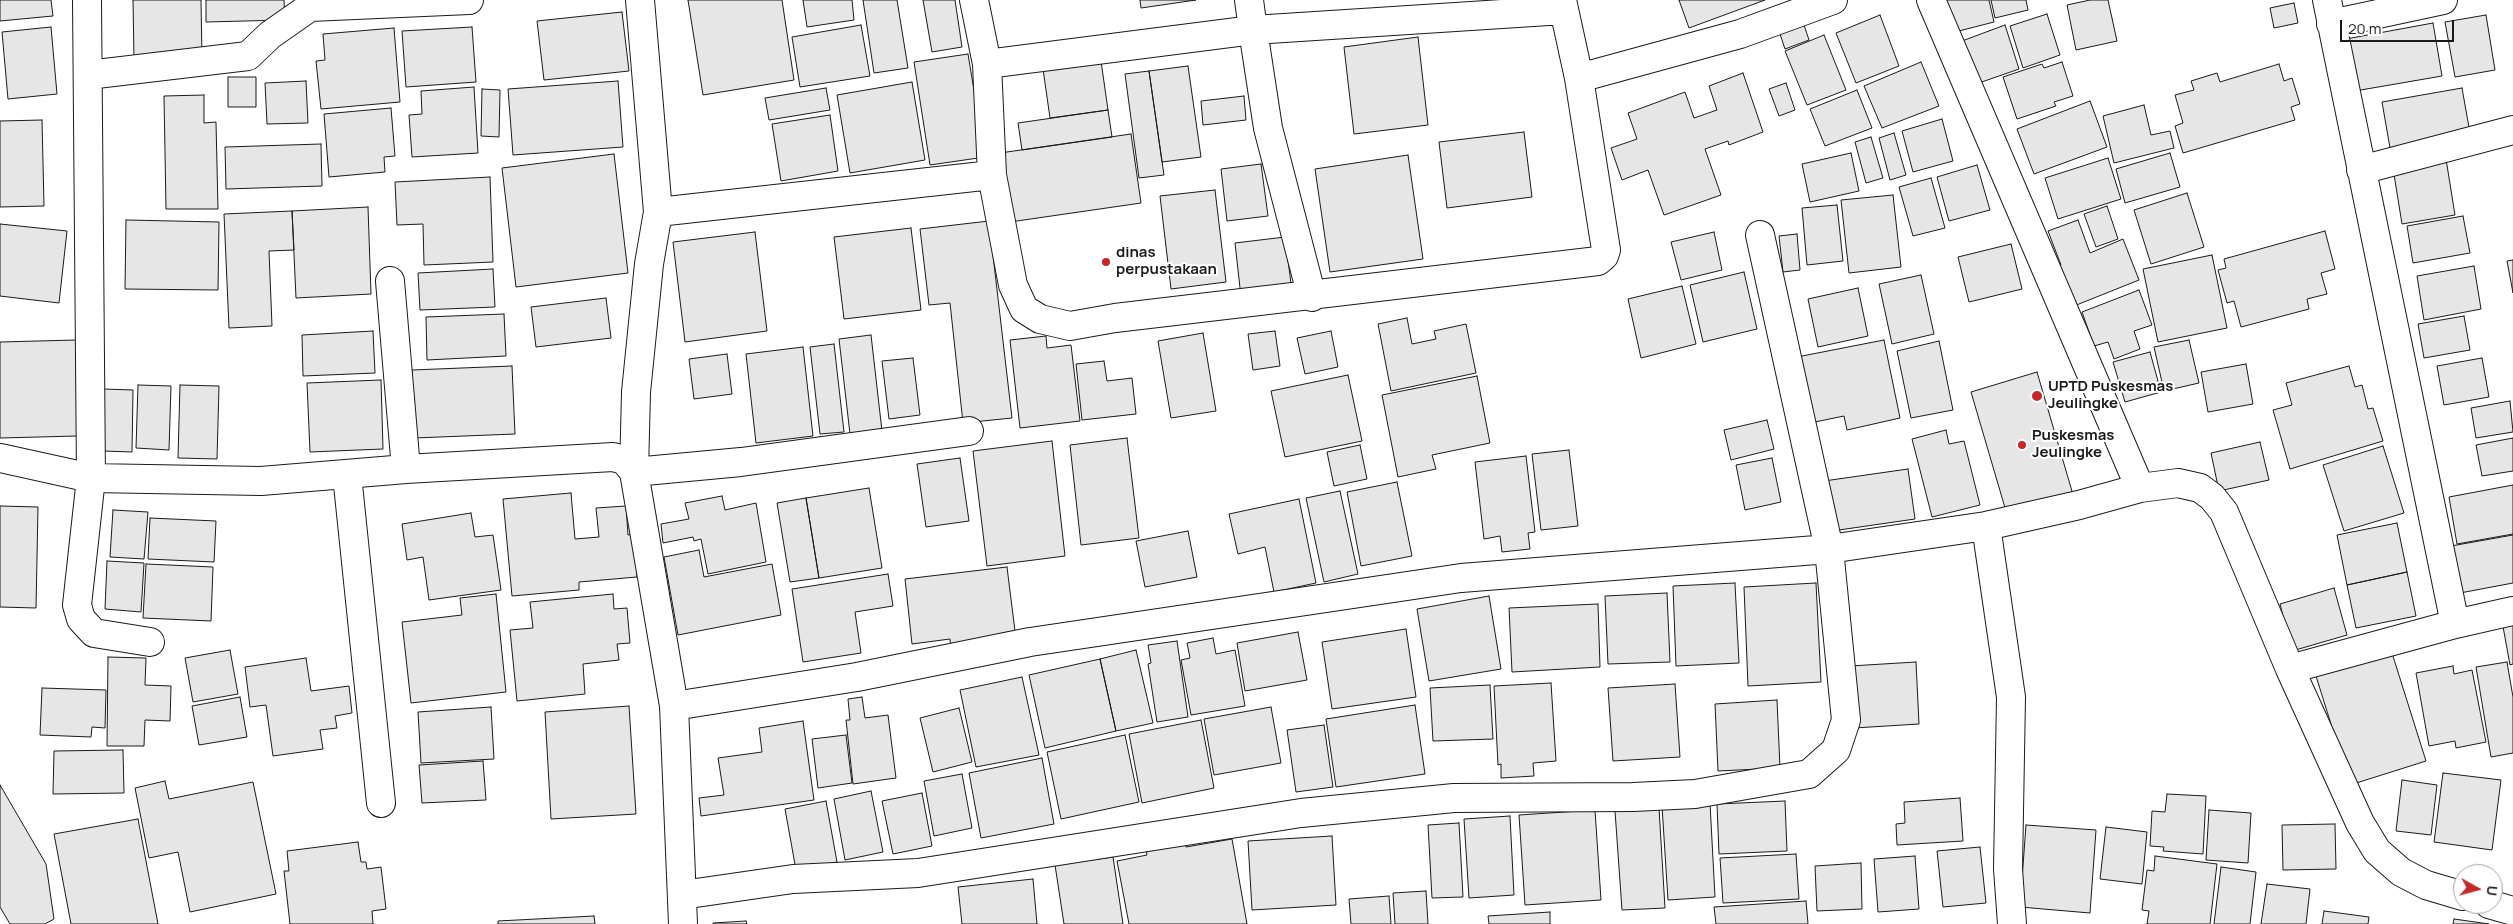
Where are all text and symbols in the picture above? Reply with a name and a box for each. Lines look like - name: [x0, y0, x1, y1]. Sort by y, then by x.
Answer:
- scale bar: [2343, 10, 2457, 42]
- text: 20 m: [2348, 18, 2381, 39]
- place label: dinas perpustakaan: [1116, 244, 1217, 279]
- marker: dinas perpustakaan: [1100, 256, 1112, 268]
- place label: UPTD Puskesmas Jeulingke: [2048, 378, 2173, 413]
- marker: UPTD Puskesmas Jeulingke: [2030, 389, 2044, 403]
- place label: Puskesmas Jeulingke: [2032, 427, 2114, 462]
- marker: Puskesmas Jeulingke: [2016, 439, 2028, 451]
- north arrow: [2453, 864, 2503, 914]
- text: U: [2482, 885, 2502, 897]

